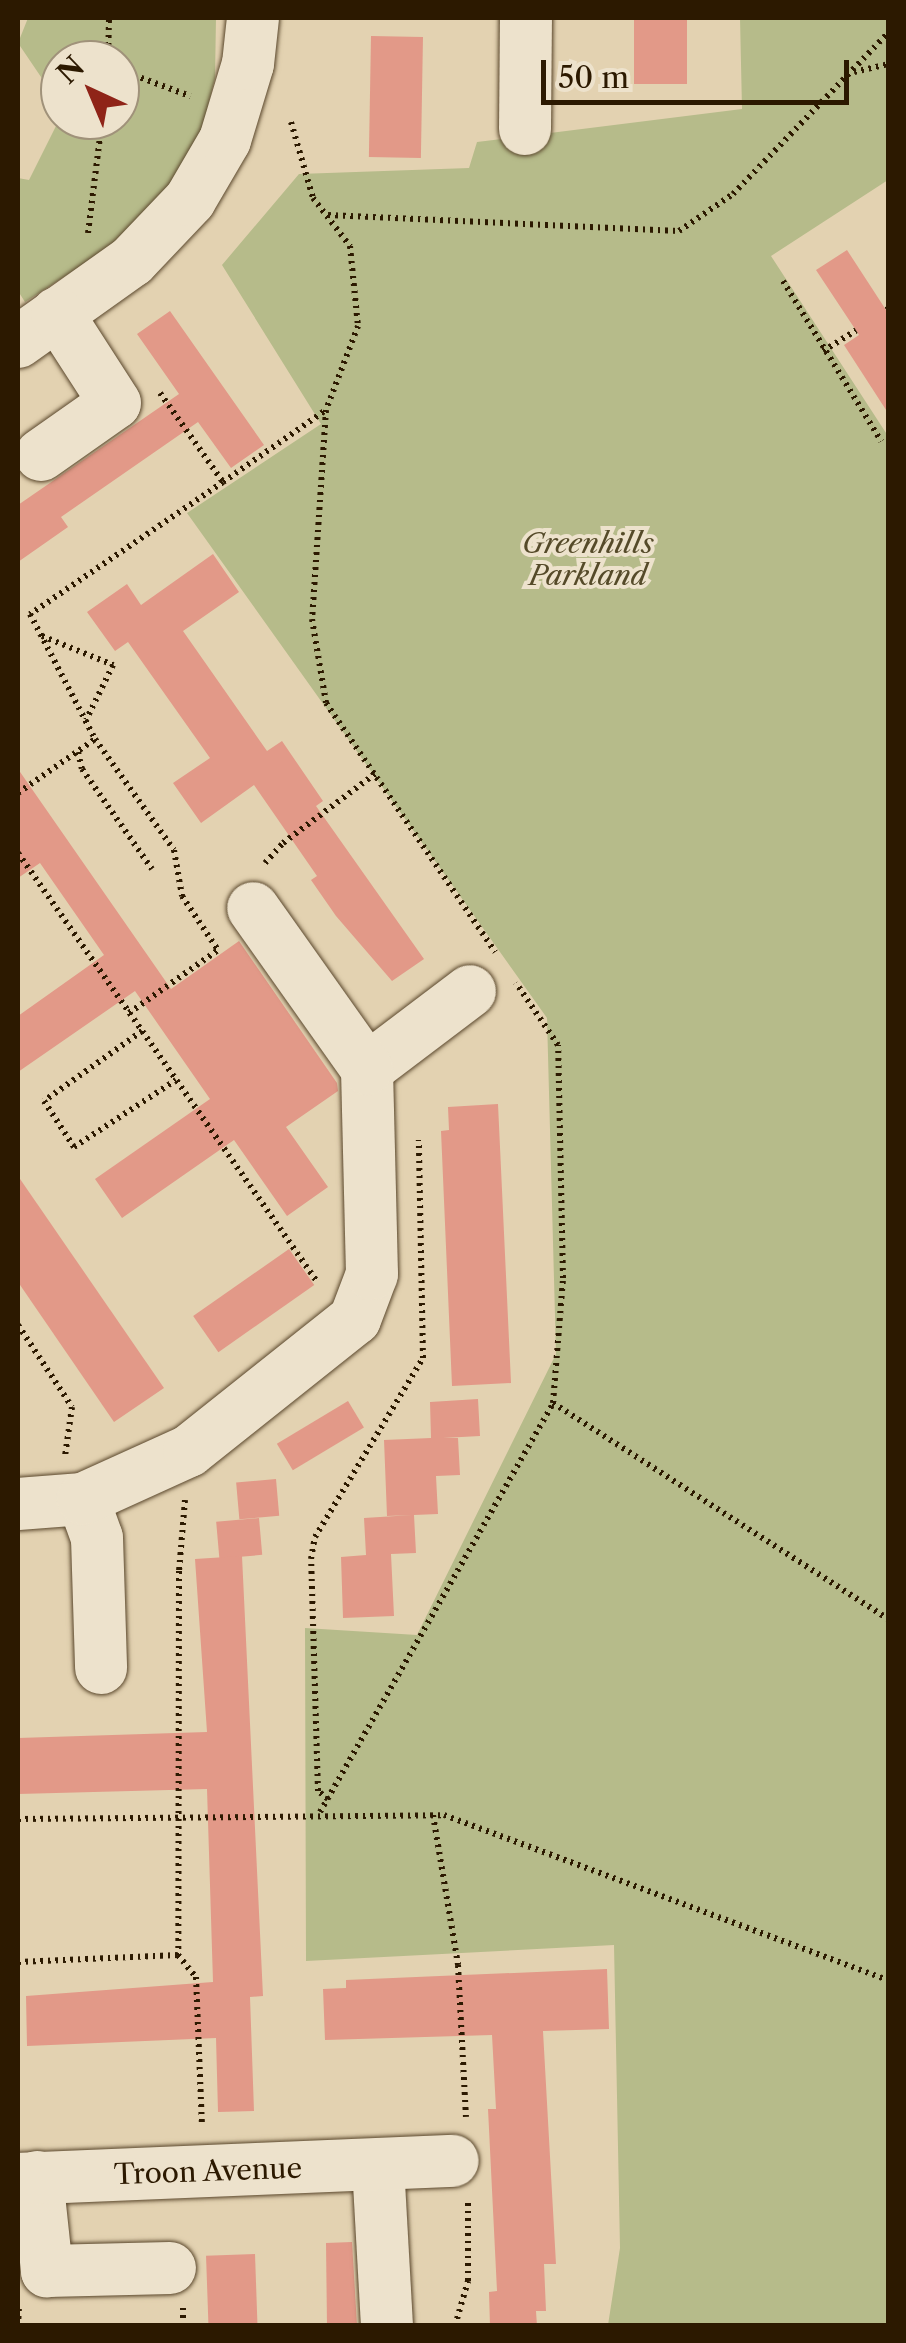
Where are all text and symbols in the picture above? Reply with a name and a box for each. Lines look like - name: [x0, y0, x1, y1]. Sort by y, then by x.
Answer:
- north arrow: [40, 40, 140, 140]
- scale bar: [546, 40, 854, 102]
- text: N: [50, 49, 91, 91]
- text: 50 m: [558, 59, 629, 96]
- park label: Greenhills Parkland: [522, 526, 654, 592]
- street label: Troon Avenue: [113, 2151, 303, 2191]

